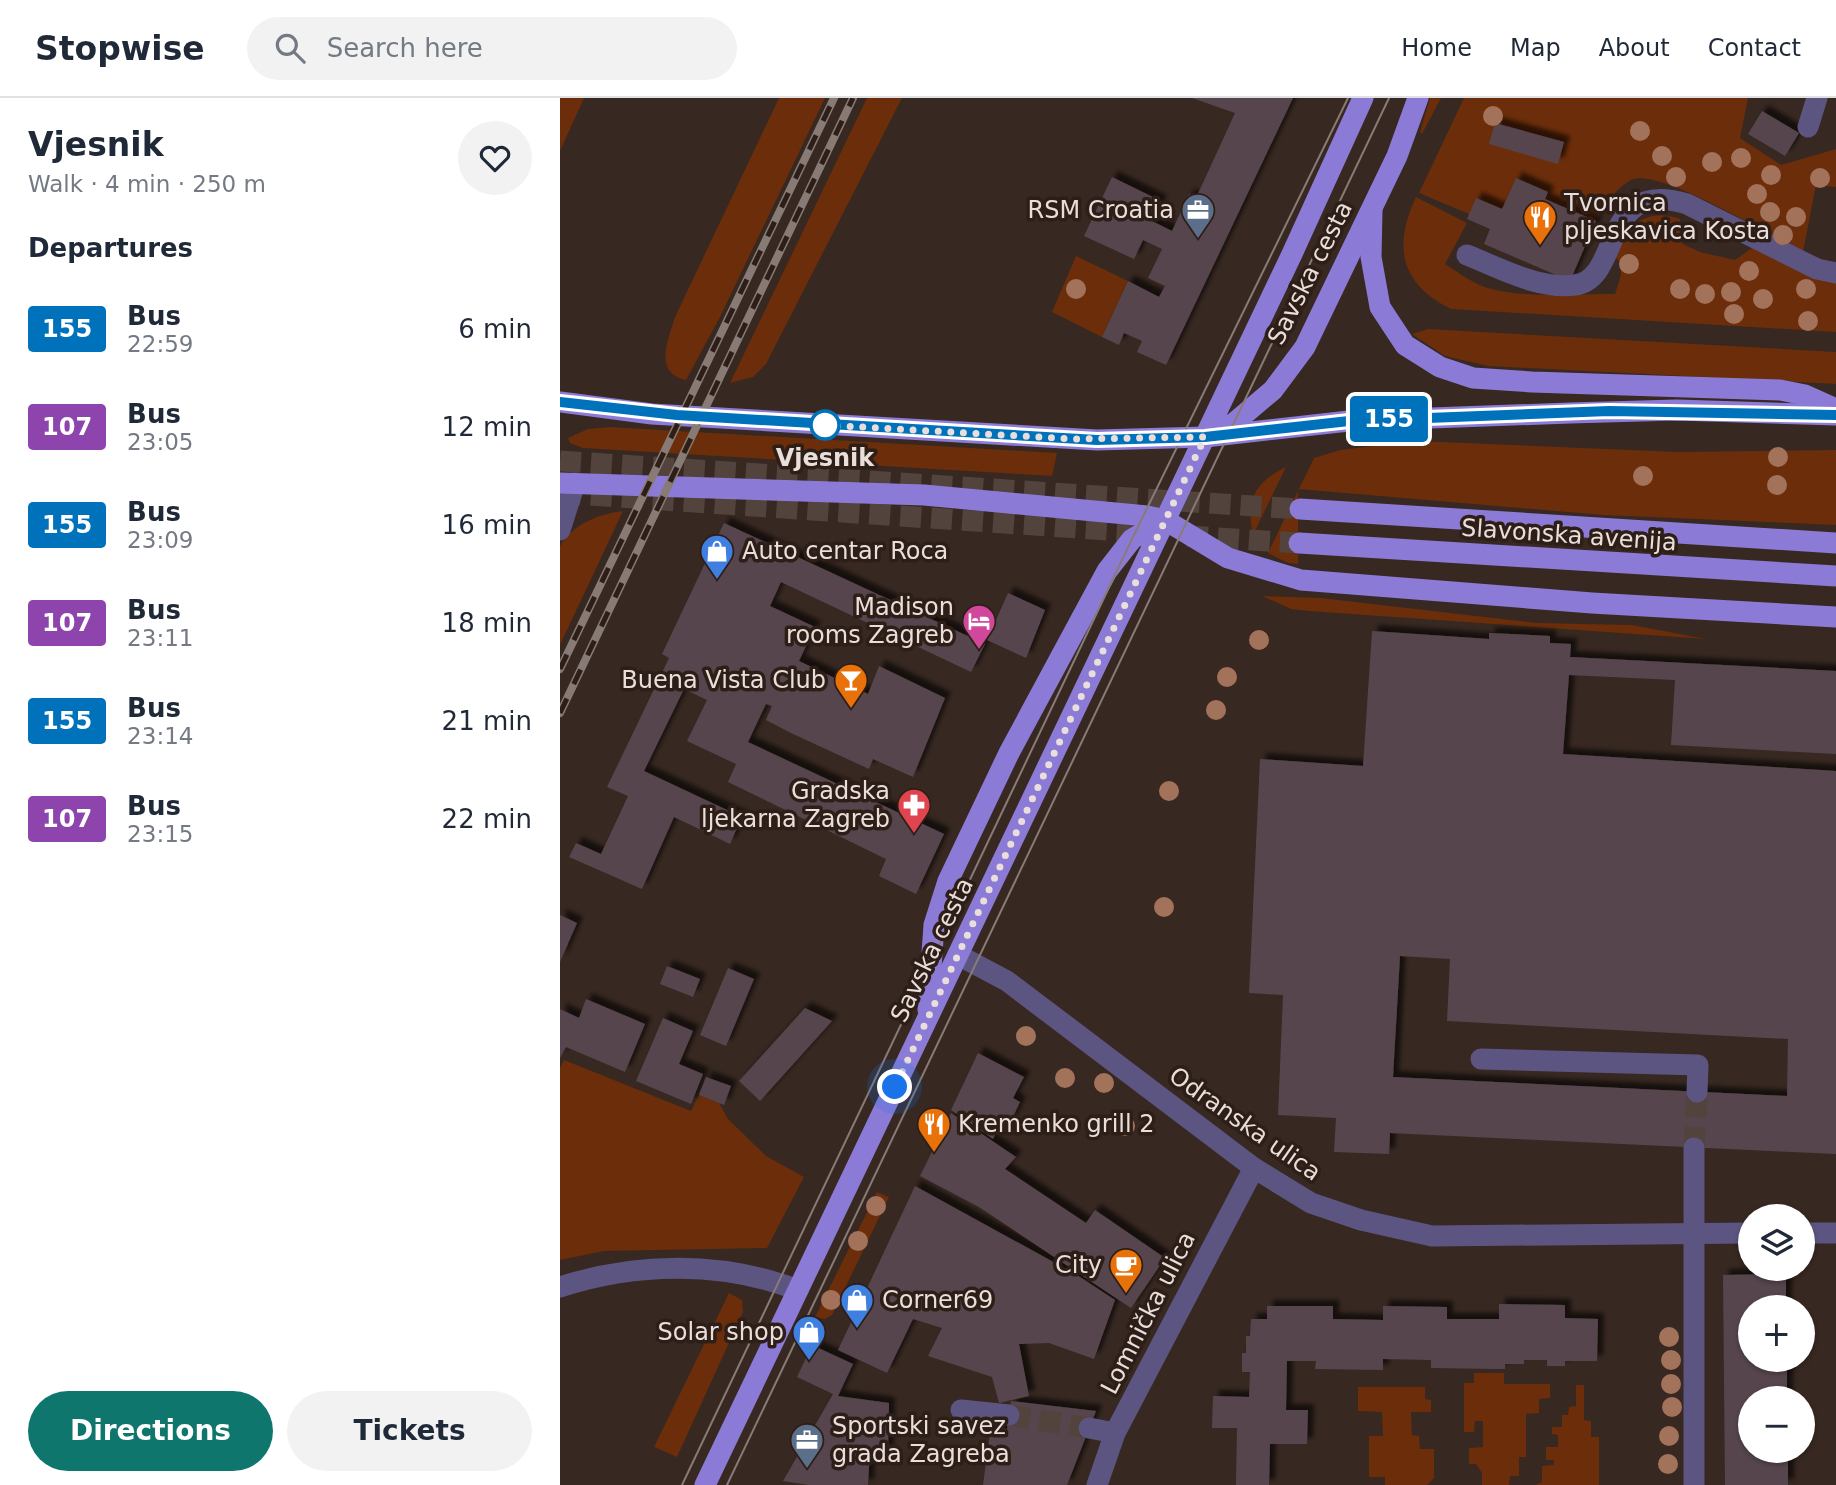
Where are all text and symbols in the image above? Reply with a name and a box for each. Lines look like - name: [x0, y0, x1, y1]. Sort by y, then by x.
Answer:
- search box: [247, 17, 737, 80]
- text: Stopwise: [35, 29, 205, 68]
- icon: search: [271, 29, 309, 67]
- text: Search here: [327, 33, 483, 63]
- text: Home: [1401, 34, 1472, 62]
- text: Map: [1510, 34, 1561, 62]
- text: About: [1599, 34, 1670, 62]
- text: Contact: [1708, 34, 1801, 62]
- button: heart: [458, 121, 532, 195]
- text: Vjesnik: [28, 125, 164, 164]
- text: Walk · 4 min · 250 m: [28, 171, 266, 197]
- place label: Tvornica pljeskavica Kosta: [1563, 189, 1770, 245]
- office icon: RSM Croatia: [1179, 191, 1217, 240]
- place label: RSM Croatia: [1027, 196, 1174, 224]
- street label: Savska cesta: [1262, 197, 1358, 349]
- restaurant icon: Tvornica pljeskavica Kosta: [1521, 198, 1559, 247]
- text: Departures: [28, 233, 193, 263]
- text: Bus: [127, 301, 181, 331]
- text: 6 min: [458, 314, 532, 344]
- text: 155: [42, 315, 92, 343]
- text: 22:59: [127, 331, 193, 357]
- line badge: 155: [1349, 396, 1429, 442]
- text: Bus: [127, 399, 181, 429]
- text: 155: [1364, 405, 1414, 433]
- marker: Vjesnik: [810, 410, 840, 440]
- text: 12 min: [442, 412, 532, 442]
- text: 107: [42, 413, 92, 441]
- text: 23:05: [127, 429, 193, 455]
- place label: Vjesnik: [776, 444, 875, 472]
- text: Bus: [127, 497, 181, 527]
- text: 16 min: [442, 510, 532, 540]
- text: 155: [42, 511, 92, 539]
- street label: Slavonska avenija: [1460, 514, 1678, 556]
- text: 23:09: [127, 527, 193, 553]
- shop icon: Auto centar Roca: [698, 532, 736, 581]
- place label: Auto centar Roca: [742, 537, 948, 565]
- place label: Madison rooms Zagreb: [786, 593, 954, 649]
- text: Bus: [127, 595, 181, 625]
- hotel icon: Madison rooms Zagreb: [960, 602, 998, 651]
- text: 18 min: [442, 608, 532, 638]
- text: 107: [42, 609, 92, 637]
- text: 23:11: [127, 625, 193, 651]
- bar icon: Buena Vista Club: [832, 661, 870, 710]
- place label: Buena Vista Club: [621, 666, 826, 694]
- text: Bus: [127, 693, 181, 723]
- text: 21 min: [442, 706, 532, 736]
- text: 155: [42, 707, 92, 735]
- text: 23:14: [127, 723, 193, 749]
- place label: Gradska ljekarna Zagreb: [701, 777, 890, 833]
- pharmacy icon: Gradska ljekarna Zagreb: [895, 786, 933, 835]
- text: Bus: [127, 791, 181, 821]
- text: 22 min: [442, 804, 532, 834]
- text: 107: [42, 805, 92, 833]
- text: 23:15: [127, 821, 193, 847]
- street label: Savska cesta: [885, 873, 979, 1027]
- street label: Odranska ulica: [1164, 1061, 1326, 1187]
- your location: [877, 1069, 912, 1104]
- restaurant icon: Kremenko grill 2: [915, 1105, 953, 1154]
- place label: Kremenko grill 2: [958, 1110, 1155, 1138]
- map controls: [1738, 1204, 1815, 1463]
- button: layers: [1738, 1204, 1815, 1281]
- street label: Lomnička ulica: [1095, 1227, 1201, 1399]
- cafe icon: City: [1107, 1246, 1145, 1295]
- place label: City: [1055, 1251, 1102, 1279]
- shop icon: Corner69: [838, 1281, 876, 1330]
- place label: Corner69: [882, 1286, 993, 1314]
- button: +: [1738, 1295, 1815, 1372]
- shop icon: Solar shop: [790, 1313, 828, 1362]
- place label: Solar shop: [658, 1318, 784, 1346]
- button: −: [1738, 1386, 1815, 1463]
- button: Directions: [28, 1391, 273, 1471]
- button: Tickets: [287, 1391, 532, 1471]
- place label: Sportski savez grada Zagreba: [832, 1412, 1010, 1468]
- office icon: Sportski savez grada Zagreba: [788, 1421, 826, 1470]

